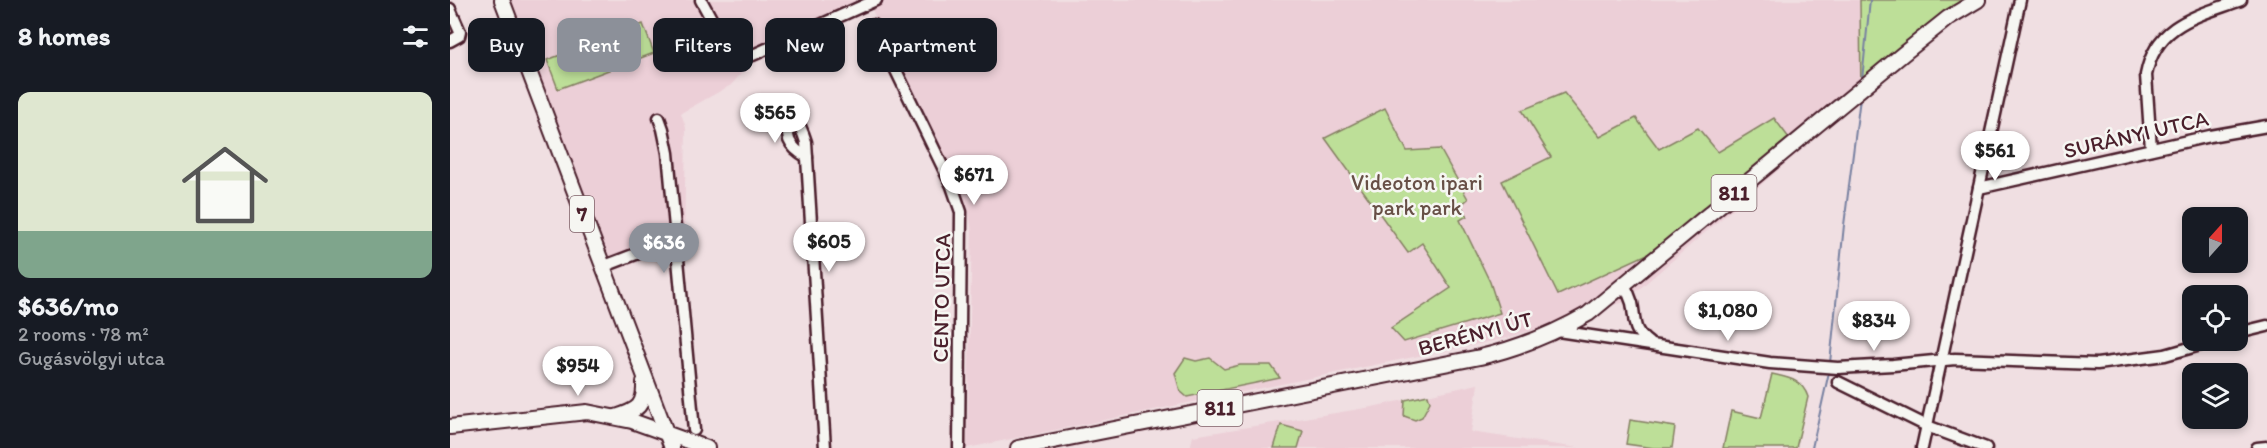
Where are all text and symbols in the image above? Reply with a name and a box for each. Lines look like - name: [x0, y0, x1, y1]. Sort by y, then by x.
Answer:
- chip: Buy: [468, 18, 545, 72]
- chip: Rent: [557, 18, 641, 72]
- chip: Filters: [653, 18, 753, 72]
- chip: New: [765, 18, 845, 72]
- chip: Apartment: [857, 18, 997, 72]
- text: 8 homes: [18, 20, 110, 52]
- icon: filters: [399, 20, 432, 53]
- pin: $565: [739, 93, 811, 144]
- text: $565: [754, 100, 796, 124]
- street label: SURÁNYI UTCA: [2061, 105, 2211, 164]
- icon: home: [171, 131, 279, 239]
- pin: $561: [1959, 131, 2031, 182]
- text: $561: [1975, 138, 2015, 162]
- pin: $671: [938, 155, 1010, 206]
- text: $671: [954, 162, 994, 186]
- park label: Videoton ipari park park: [1351, 169, 1483, 221]
- road number: 811: [1712, 175, 1756, 211]
- road number: 7: [570, 196, 594, 232]
- north arrow: [2182, 207, 2248, 273]
- map controls: [2182, 207, 2248, 429]
- pin: $605: [793, 222, 865, 273]
- pin: $636: [628, 223, 700, 274]
- text: $605: [807, 229, 851, 253]
- text: $636: [643, 230, 685, 254]
- street label: CENTO UTCA: [927, 233, 956, 363]
- button: locate: [2182, 285, 2248, 351]
- text: $636/mo: [18, 290, 119, 322]
- pin: $1,080: [1679, 291, 1777, 342]
- text: $1,080: [1698, 298, 1758, 322]
- pin: $834: [1838, 301, 1910, 352]
- street label: BERÉNYI ÚT: [1415, 305, 1536, 362]
- text: $834: [1852, 308, 1896, 332]
- text: 2 rooms · 78 m²: [18, 322, 149, 346]
- text: Gugásvölgyi utca: [18, 346, 165, 370]
- pin: $954: [542, 346, 614, 397]
- text: $954: [556, 353, 600, 377]
- button: layers: [2182, 363, 2248, 429]
- road number: 811: [1198, 390, 1242, 426]

